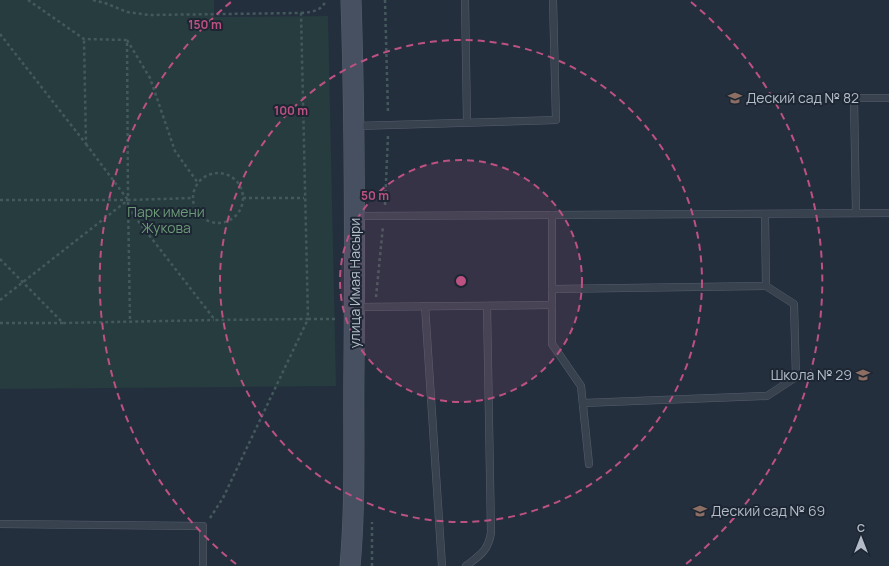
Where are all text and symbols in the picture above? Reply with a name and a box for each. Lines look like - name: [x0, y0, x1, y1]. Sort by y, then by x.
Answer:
- text: 150 m: [188, 16, 222, 33]
- place label: Деский сад № 82: [746, 88, 859, 107]
- school or university icon: Деский сад № 82: [727, 90, 743, 106]
- text: 100 m: [274, 102, 308, 119]
- text: 50 m: [361, 187, 389, 204]
- park label: Парк имени Жукова: [127, 202, 205, 237]
- street label: улица Имая Насыри: [345, 218, 364, 348]
- centre of rings: [454, 274, 468, 288]
- place label: Школа № 29: [771, 365, 852, 384]
- school or university icon: Школа № 29: [855, 367, 871, 383]
- place label: Деский сад № 69: [711, 501, 825, 520]
- school or university icon: Деский сад № 69: [692, 503, 708, 519]
- north arrow: [841, 518, 881, 558]
- text: С: [857, 520, 865, 535]

